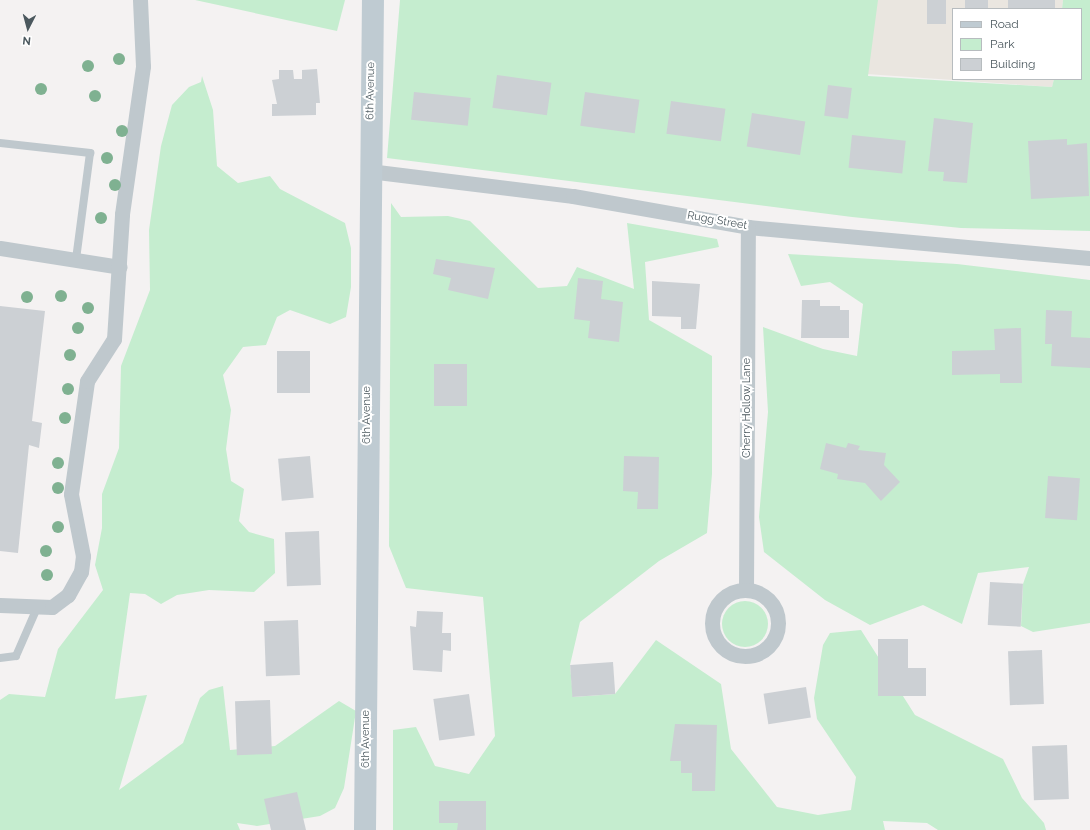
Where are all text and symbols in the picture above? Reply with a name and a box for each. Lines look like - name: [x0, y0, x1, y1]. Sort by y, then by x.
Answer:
- north arrow: [8, 8, 48, 48]
- legend: [952, 8, 1082, 80]
- text: Road: [990, 17, 1019, 31]
- text: N: [22, 34, 32, 47]
- text: Park: [990, 37, 1015, 51]
- text: Building: [990, 57, 1036, 71]
- street label: 6th Avenue: [364, 62, 378, 120]
- street label: Rugg Street: [686, 209, 748, 233]
- street label: Cherry Hollow Lane: [740, 358, 754, 458]
- street label: 6th Avenue: [360, 386, 374, 444]
- street label: 6th Avenue: [359, 710, 373, 768]

